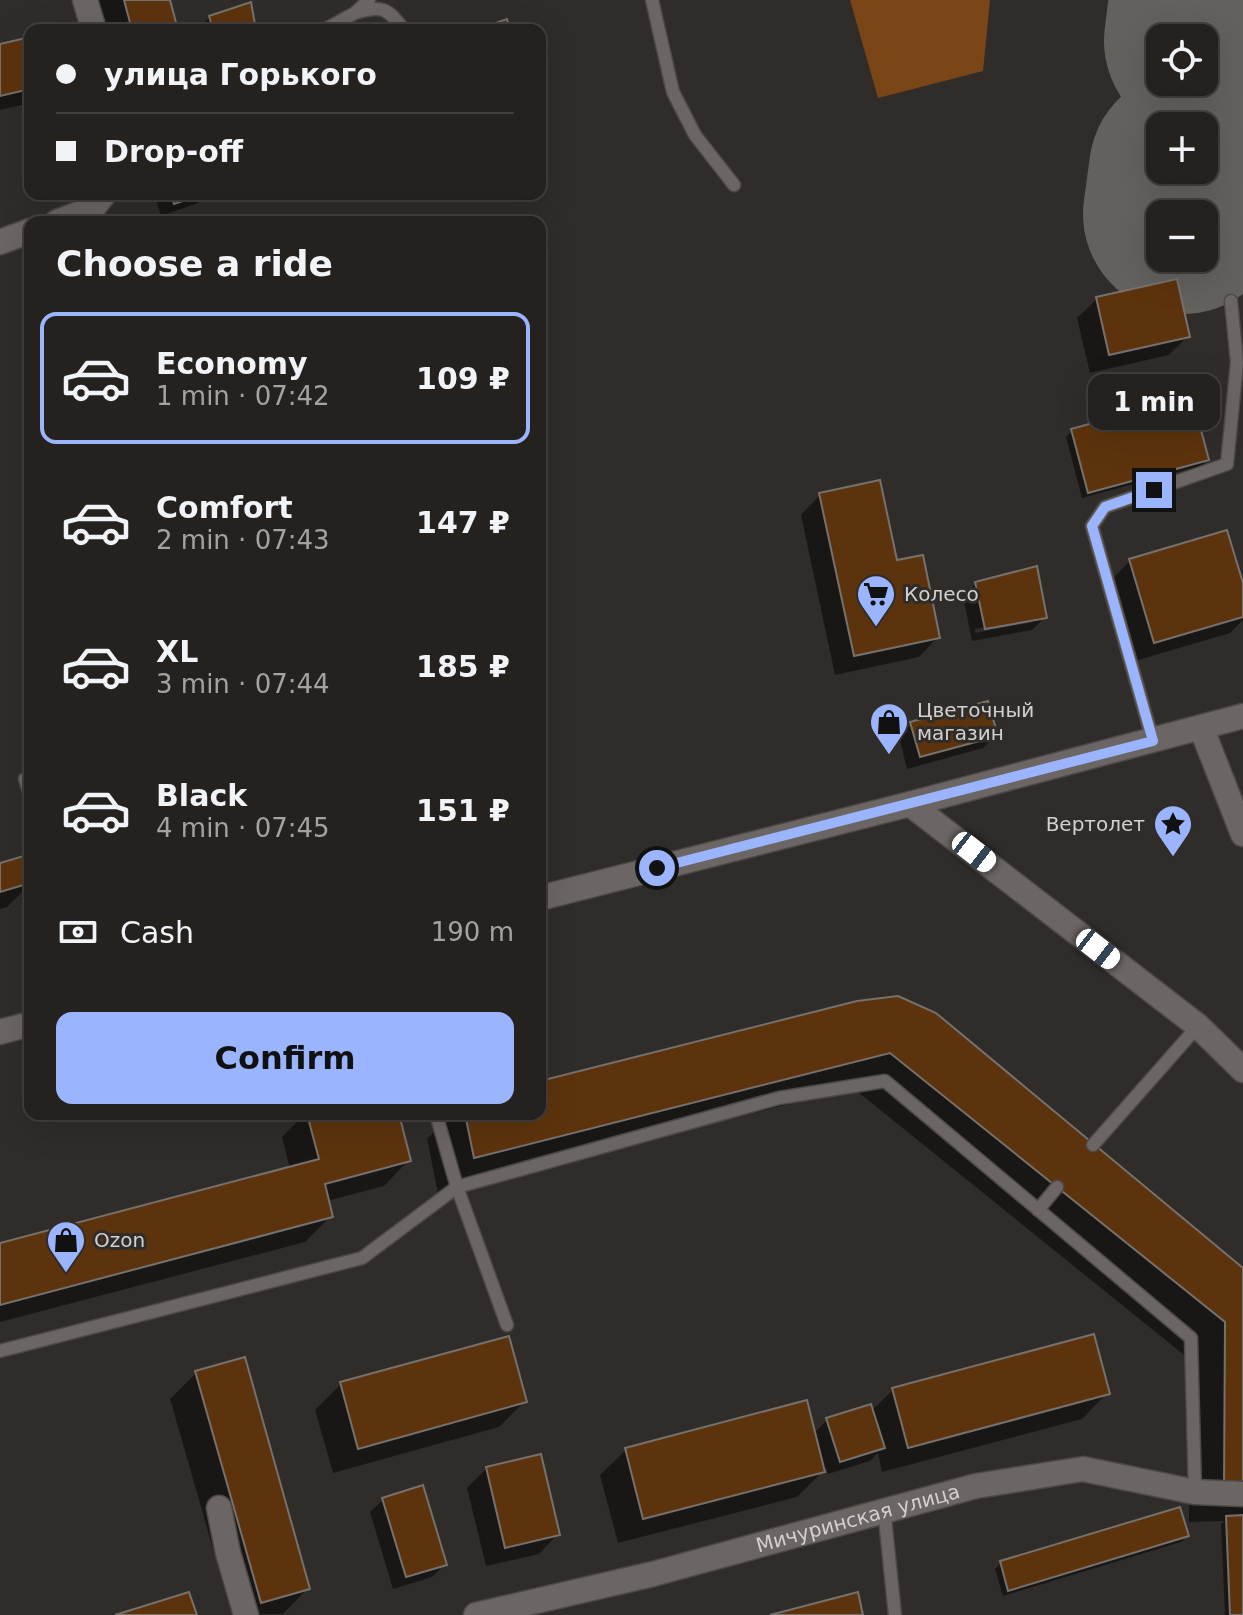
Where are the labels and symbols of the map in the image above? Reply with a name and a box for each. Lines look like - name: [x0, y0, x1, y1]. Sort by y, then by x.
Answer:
- callout: 1 min: [1088, 374, 1220, 430]
- route end: [1136, 472, 1172, 508]
- supermarket icon: Колесо: [855, 573, 897, 628]
- place label: Колесо: [904, 582, 979, 606]
- place label: Цветочный магазин: [917, 698, 1034, 745]
- shop icon: Цветочный магазин: [868, 701, 910, 756]
- place icon: Вертолет: [1152, 803, 1194, 858]
- place label: Вертолет: [1046, 812, 1145, 836]
- car: [948, 828, 1000, 876]
- route start: [639, 850, 675, 886]
- car: [1072, 925, 1124, 973]
- shop icon: Ozon: [45, 1219, 87, 1274]
- place label: Ozon: [94, 1228, 145, 1252]
- street label: Мичуринская улица: [753, 1479, 962, 1557]

